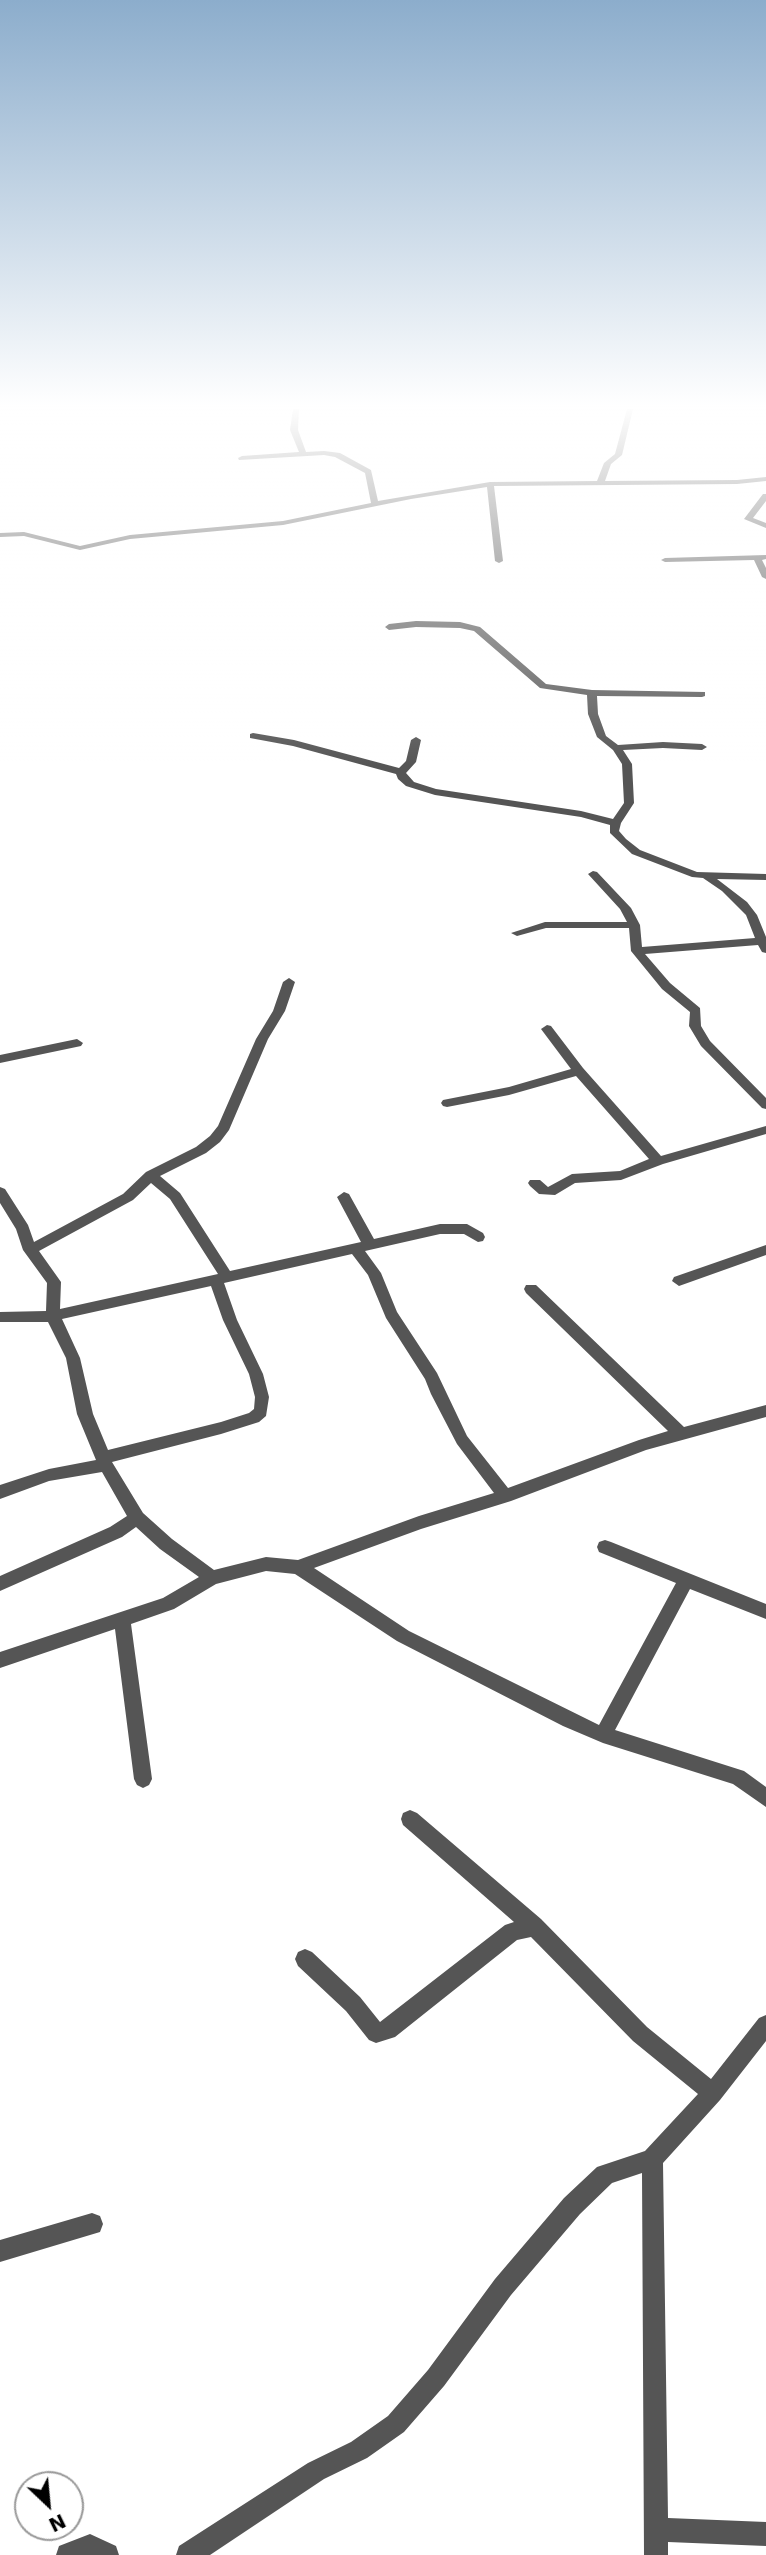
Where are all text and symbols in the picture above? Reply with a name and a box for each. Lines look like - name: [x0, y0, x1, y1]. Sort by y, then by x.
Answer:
- north arrow: [14, 2471, 84, 2541]
- text: N: [45, 2510, 69, 2536]

